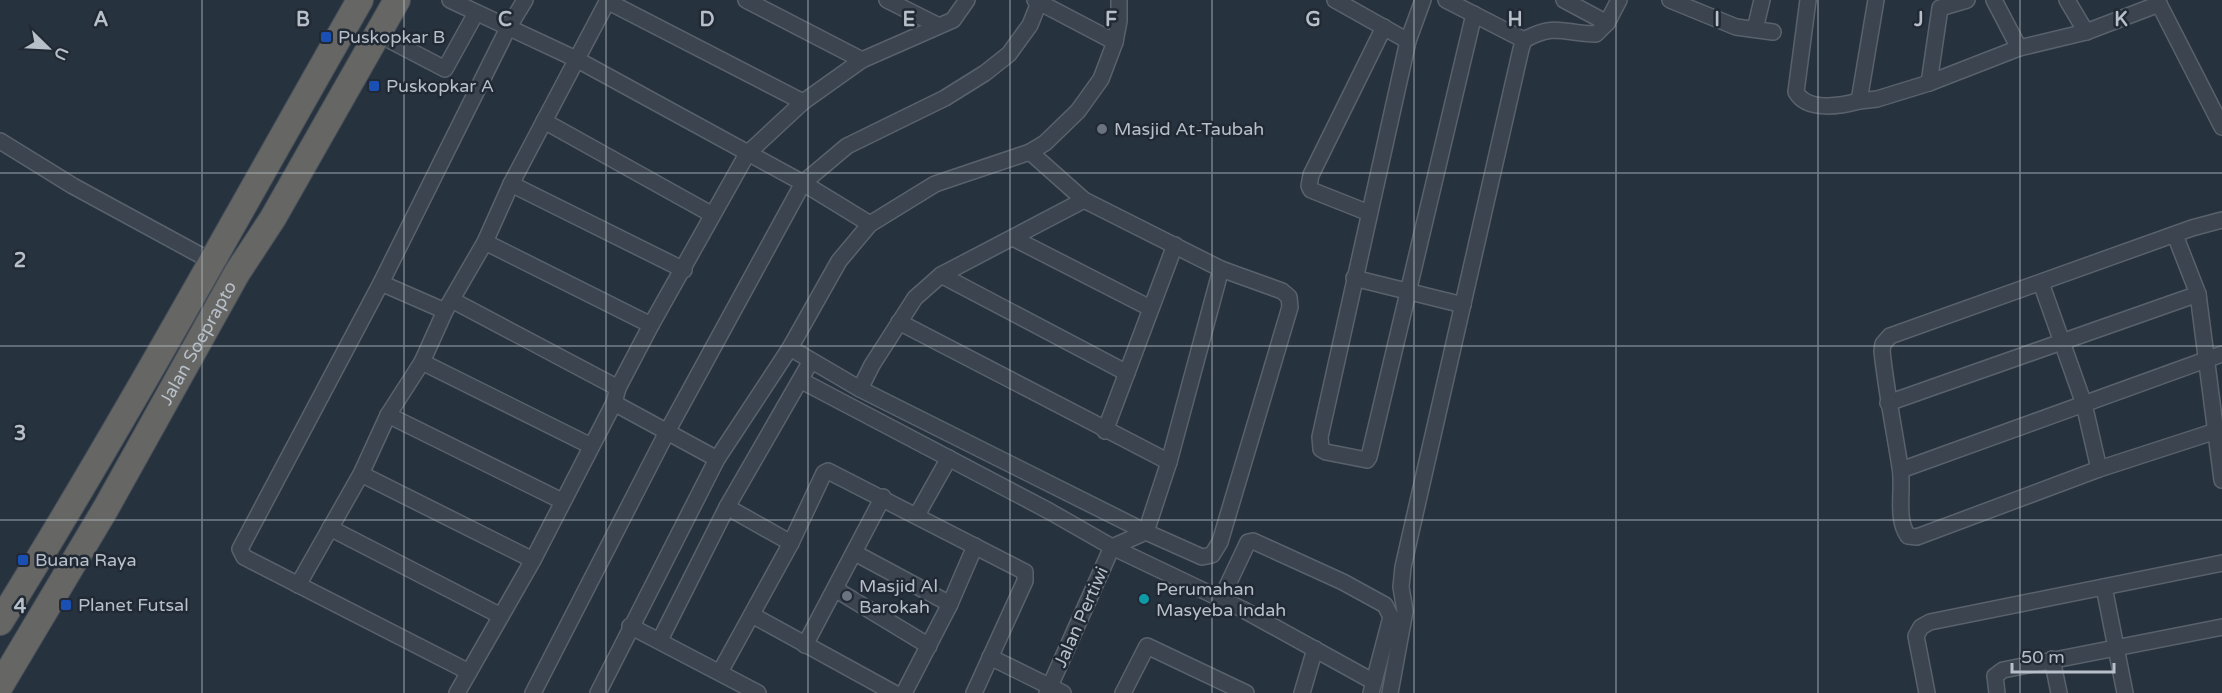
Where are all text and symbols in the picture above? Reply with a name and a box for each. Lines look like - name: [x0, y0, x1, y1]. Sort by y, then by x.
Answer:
- text: A: [94, 8, 109, 32]
- text: B: [296, 8, 310, 32]
- text: C: [498, 8, 512, 32]
- text: D: [699, 8, 715, 32]
- text: E: [903, 8, 916, 32]
- text: F: [1105, 8, 1117, 32]
- text: G: [1305, 8, 1321, 32]
- text: H: [1507, 8, 1523, 32]
- text: I: [1714, 8, 1720, 32]
- text: J: [1913, 8, 1924, 32]
- text: K: [2114, 8, 2128, 32]
- north arrow: [18, 18, 78, 78]
- place label: Puskopkar B: [338, 26, 445, 48]
- marker: Puskopkar B: [319, 30, 333, 44]
- text: U: [49, 44, 72, 63]
- place label: Puskopkar A: [386, 75, 494, 97]
- marker: Puskopkar A: [367, 79, 381, 93]
- place label: Masjid At-Taubah: [1114, 118, 1264, 140]
- marker: Masjid At-Taubah: [1095, 122, 1109, 136]
- text: 2: [14, 249, 26, 273]
- street label: Jalan Soeprapto: [155, 277, 241, 409]
- text: 3: [14, 422, 26, 446]
- place label: Buana Raya: [35, 549, 137, 571]
- marker: Buana Raya: [16, 553, 30, 567]
- street label: Jalan Pertiwi: [1049, 563, 1113, 671]
- place label: Masjid Al Barokah: [859, 575, 938, 618]
- place label: Perumahan Masyeba Indah: [1156, 578, 1286, 621]
- marker: Masjid Al Barokah: [840, 589, 854, 603]
- marker: Perumahan Masyeba Indah: [1137, 592, 1151, 606]
- place label: Planet Futsal: [78, 594, 189, 616]
- text: 4: [14, 595, 27, 619]
- marker: Planet Futsal: [59, 598, 73, 612]
- scale bar: [2012, 636, 2114, 674]
- text: 50 m: [2021, 646, 2065, 668]

